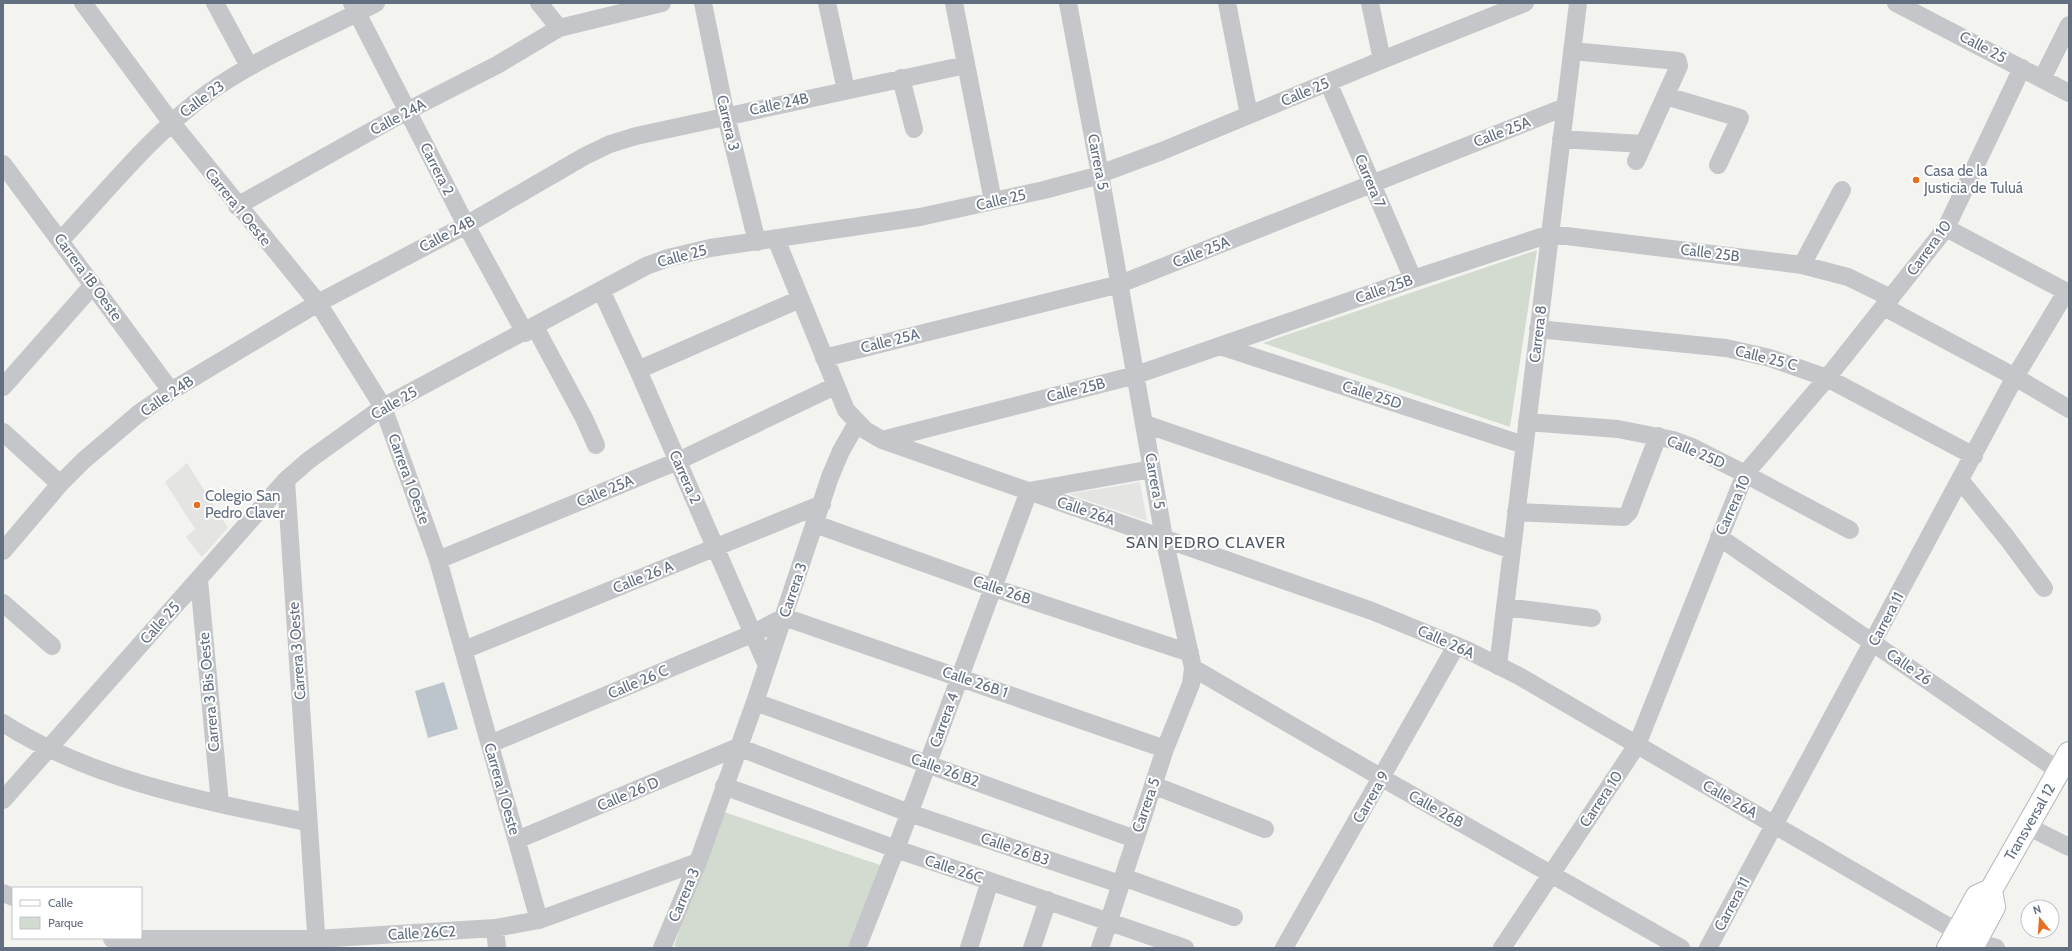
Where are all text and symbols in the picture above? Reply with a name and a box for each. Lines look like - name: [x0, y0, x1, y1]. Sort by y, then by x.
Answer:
- street label: Calle 25: [1956, 27, 2010, 67]
- street label: Calle 25: [1278, 74, 1332, 110]
- street label: Calle 23: [176, 77, 228, 121]
- street label: Calle 24B: [748, 89, 810, 119]
- street label: Carrera 3: [713, 93, 743, 153]
- street label: Calle 24A: [367, 95, 429, 139]
- street label: Calle 25A: [1471, 113, 1534, 151]
- street label: Carrera 5: [1084, 132, 1112, 192]
- street label: Carrera 2: [416, 140, 458, 198]
- street label: Carrera 7: [1351, 152, 1389, 211]
- place label: Casa de la Justicia de Tuluá: [1923, 162, 2024, 197]
- street label: Carrera 1 Oeste: [201, 164, 275, 250]
- marker: Casa de la Justicia de Tuluá: [1911, 175, 1921, 185]
- street label: Calle 25: [974, 186, 1028, 214]
- street label: Calle 24B: [416, 212, 478, 256]
- street label: Carrera 10: [1903, 217, 1955, 279]
- street label: Carrera 1B Oeste: [50, 230, 126, 325]
- street label: Calle 25A: [1170, 232, 1233, 272]
- street label: Calle 25B: [1679, 240, 1741, 266]
- street label: Calle 25: [655, 241, 709, 271]
- street label: Calle 25B: [1353, 271, 1415, 307]
- street label: Carrera 8: [1526, 304, 1550, 364]
- street label: Calle 25A: [859, 325, 922, 357]
- street label: Calle 25 C: [1733, 342, 1799, 374]
- street label: Calle 24B: [137, 372, 197, 420]
- street label: Calle 25B: [1045, 374, 1107, 406]
- street label: Calle 25D: [1340, 377, 1404, 413]
- street label: Calle 25: [368, 383, 420, 423]
- street label: Carrera 1 Oeste: [384, 431, 434, 527]
- street label: Calle 25D: [1664, 432, 1728, 472]
- street label: Carrera 2: [665, 448, 705, 507]
- street label: Carrera 5: [1141, 452, 1169, 510]
- street label: Calle 25A: [574, 471, 637, 511]
- street label: Carrera 10: [1712, 472, 1754, 538]
- place label: Colegio San Pedro Claver: [205, 487, 285, 522]
- street label: Calle 26A: [1055, 493, 1118, 530]
- marker: Colegio San Pedro Claver: [192, 500, 202, 510]
- district label: SAN PEDRO CLAVER: [1126, 533, 1286, 552]
- street label: Calle 26 A: [610, 556, 677, 597]
- street label: Carrera 3: [775, 560, 811, 620]
- street label: Calle 26B: [971, 572, 1033, 608]
- street label: Carrera 11: [1864, 589, 1908, 649]
- street label: Calle 25: [136, 598, 184, 648]
- street label: Carrera 3 Oeste: [285, 601, 309, 701]
- street label: Calle 26A: [1415, 622, 1478, 663]
- street label: Carrera 3 Bis Oeste: [195, 631, 223, 752]
- street label: Calle 26: [1883, 645, 1935, 689]
- street label: Calle 26 C: [605, 661, 671, 703]
- street label: Calle 26B 1: [940, 662, 1010, 702]
- street label: Carrera 4: [926, 690, 962, 750]
- street label: Carrera 1 Oeste: [480, 741, 524, 837]
- street label: Calle 26 B2: [909, 749, 982, 791]
- street label: Carrera 10: [1576, 767, 1626, 831]
- street label: Carrera 9: [1349, 768, 1393, 826]
- street label: Calle 26 D: [594, 773, 662, 815]
- street label: Carrera 5: [1128, 775, 1164, 835]
- street label: Calle 26A: [1699, 776, 1761, 822]
- street label: Transversal 12: [2001, 780, 2059, 864]
- street label: Calle 26B: [1405, 787, 1467, 831]
- street label: Calle 26 B3: [978, 829, 1052, 869]
- street label: Calle 26C: [923, 851, 985, 887]
- street label: Carrera 3: [665, 865, 703, 925]
- street label: Carrera 11: [1710, 874, 1754, 934]
- legend: [12, 887, 142, 939]
- text: Calle: [48, 895, 73, 910]
- north arrow: [2020, 899, 2060, 939]
- text: N: [2031, 902, 2043, 917]
- text: Parque: [48, 915, 83, 930]
- street label: Calle 26C2: [388, 922, 457, 944]

